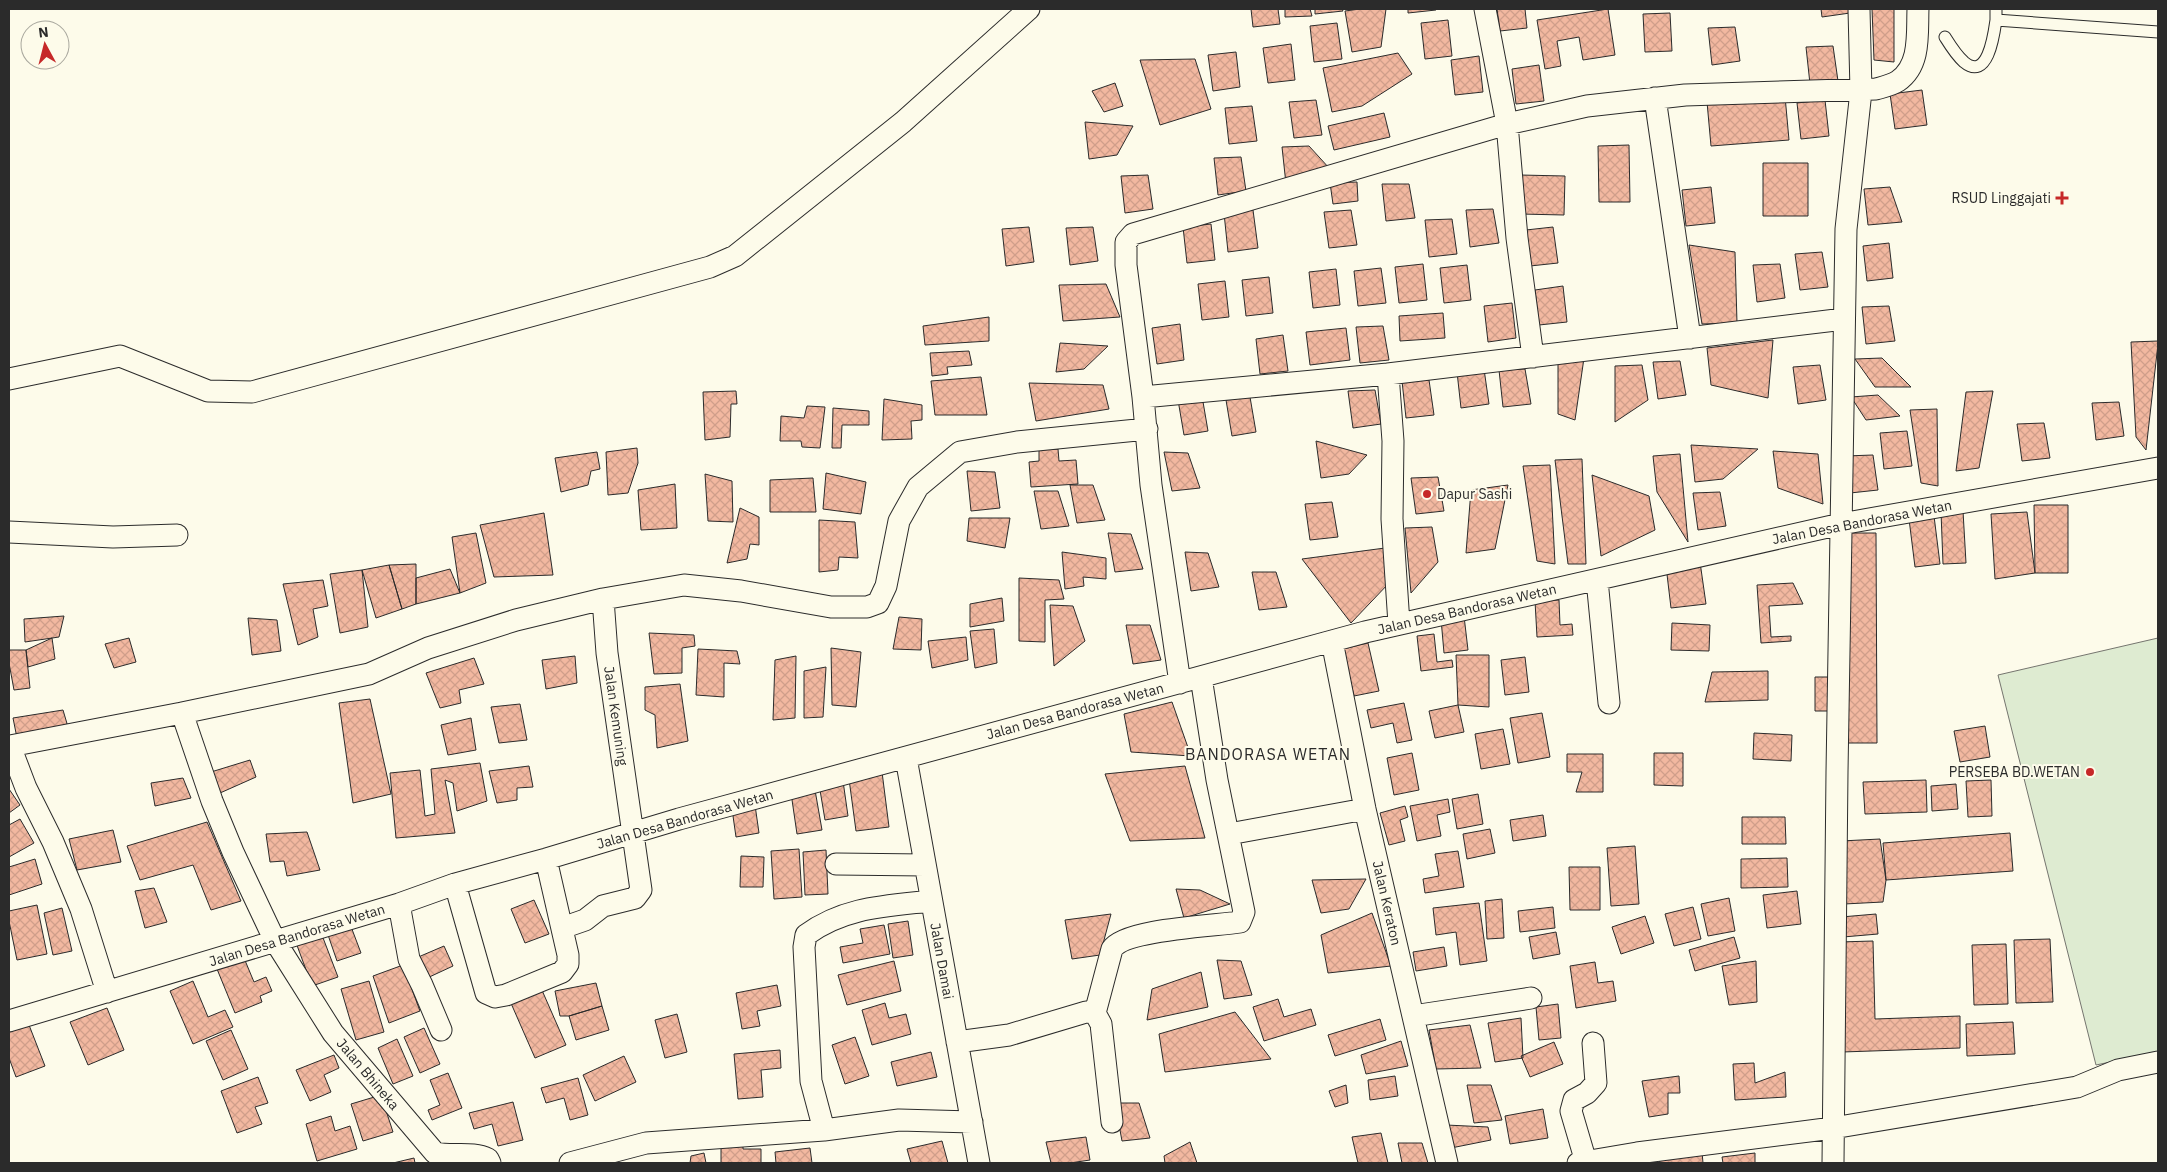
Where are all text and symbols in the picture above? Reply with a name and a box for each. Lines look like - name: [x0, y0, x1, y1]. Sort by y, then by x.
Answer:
- north arrow: [20, 20, 70, 70]
- text: N: [37, 23, 50, 42]
- place label: RSUD Linggajati: [1952, 189, 2051, 207]
- marker: RSUD Linggajati: [2055, 191, 2069, 205]
- place label: Dapur Sashi: [1437, 485, 1512, 503]
- marker: Dapur Sashi: [1421, 488, 1433, 500]
- street label: Jalan Desa Bandorasa Wetan: [1771, 496, 1953, 548]
- street label: Jalan Desa Bandorasa Wetan: [1376, 580, 1558, 638]
- street label: Jalan Kemuning: [600, 665, 632, 768]
- street label: Jalan Desa Bandorasa Wetan: [984, 679, 1166, 743]
- district label: BANDORASA WETAN: [1185, 744, 1351, 764]
- place label: PERSEBA BD.WETAN: [1949, 763, 2080, 781]
- marker: PERSEBA BD.WETAN: [2084, 766, 2096, 778]
- street label: Jalan Desa Bandorasa Wetan: [595, 785, 775, 853]
- street label: Jalan Keraton: [1368, 859, 1406, 947]
- street label: Jalan Desa Bandorasa Wetan: [207, 900, 387, 970]
- street label: Jalan Damai: [926, 921, 958, 1001]
- street label: Jalan Bhineka: [333, 1034, 404, 1114]

